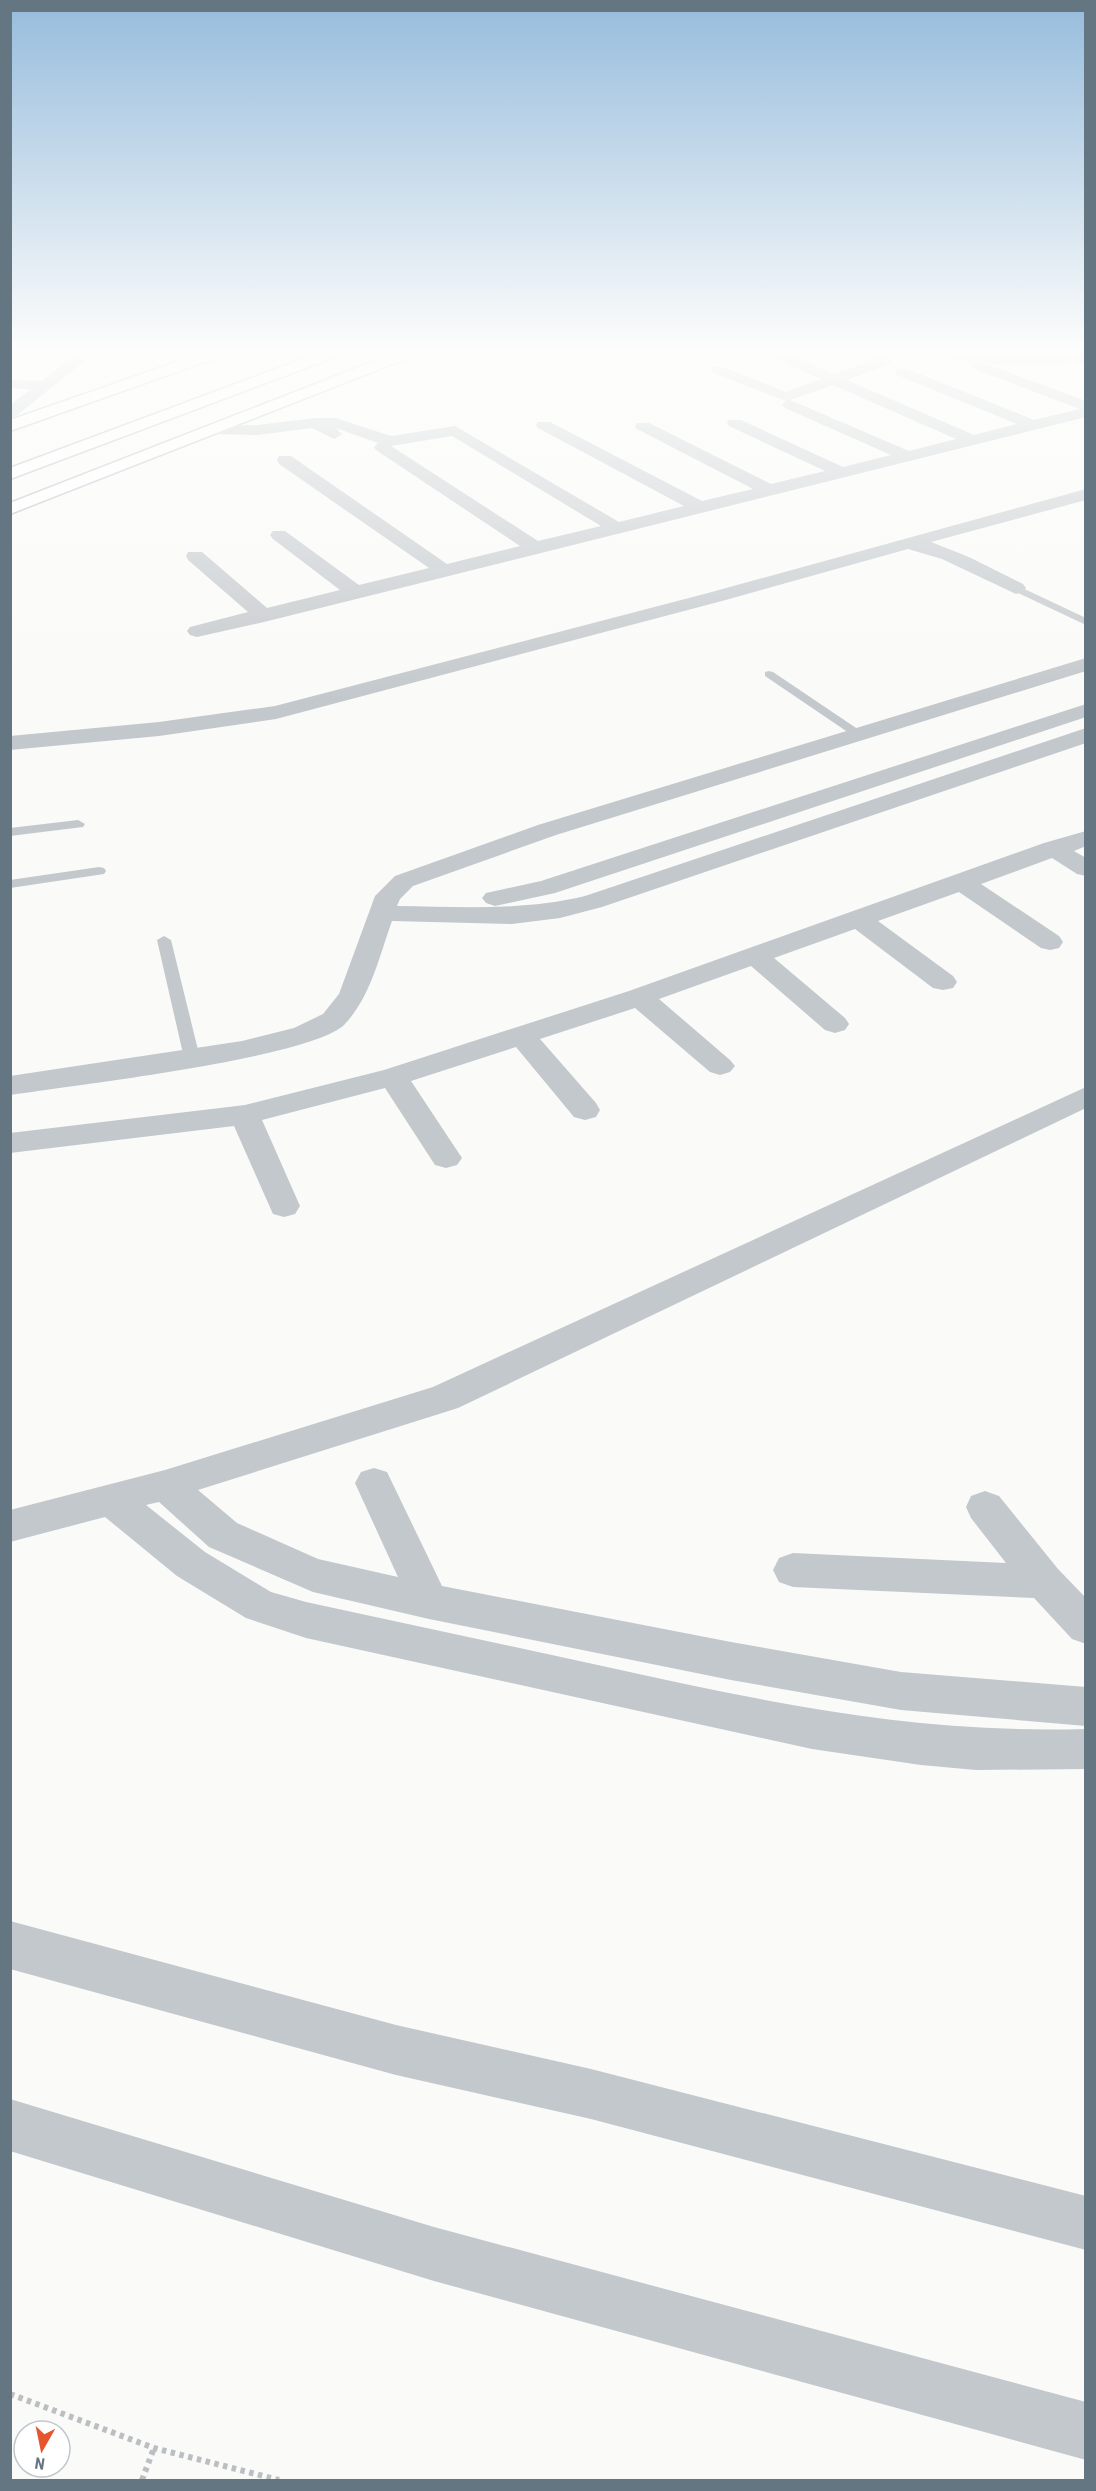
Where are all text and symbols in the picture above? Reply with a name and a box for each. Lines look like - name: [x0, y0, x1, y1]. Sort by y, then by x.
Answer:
- north arrow: [12, 2419, 72, 2479]
- text: N: [33, 2453, 46, 2473]

